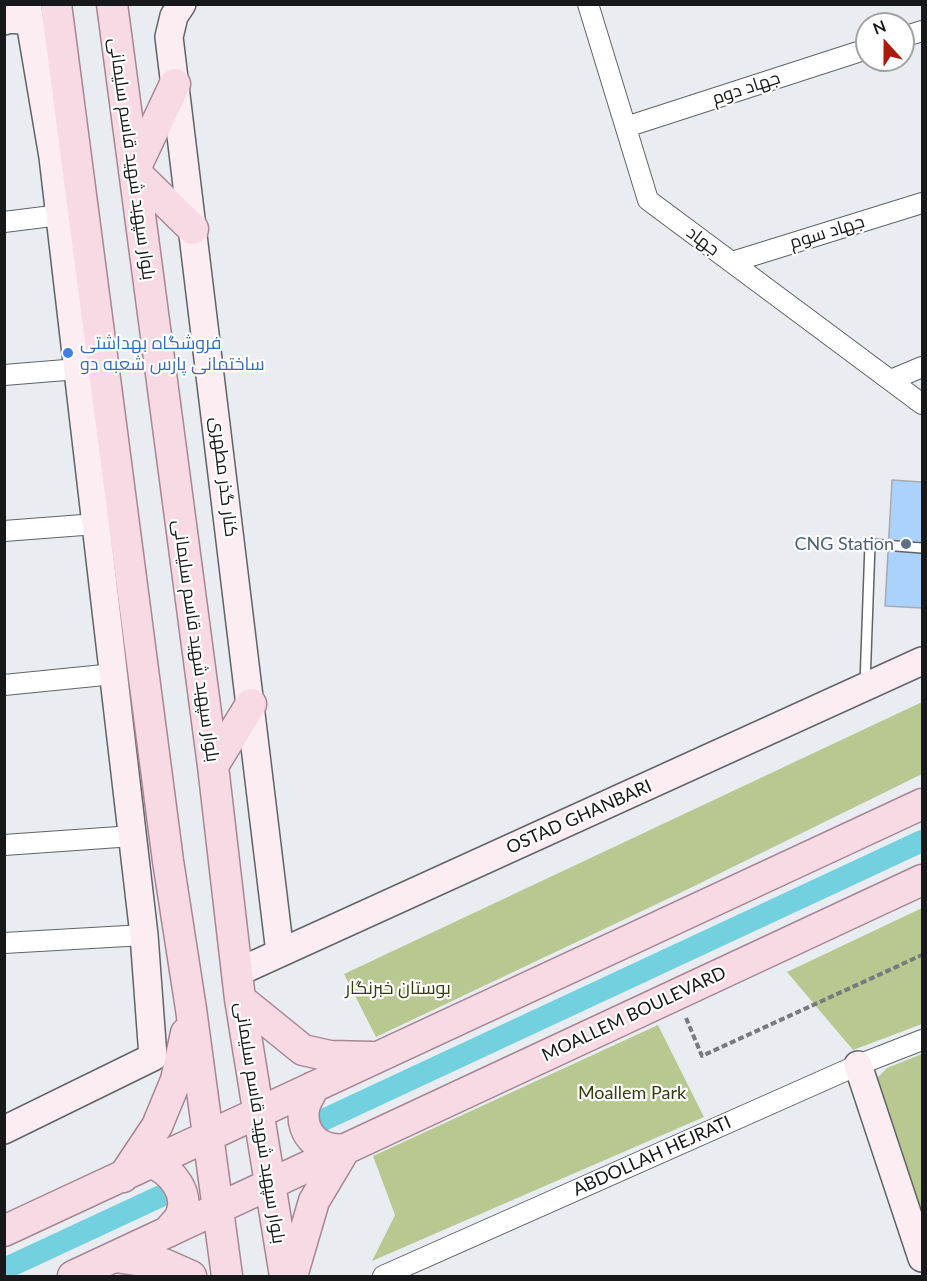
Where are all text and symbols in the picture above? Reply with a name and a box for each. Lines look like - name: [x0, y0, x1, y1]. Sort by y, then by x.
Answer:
- north arrow: [855, 12, 915, 72]
- text: N: [870, 16, 888, 38]
- street label: بلوار سپهبد شهید قاسم سلیمانی: [104, 37, 160, 281]
- street label: جهاد دوم: [709, 67, 783, 109]
- street label: جهاد سوم: [787, 210, 867, 254]
- street label: جهاد: [682, 222, 724, 260]
- place label: فروشگاه بهداشتی ساختمانی پارس شعبه دو: [80, 332, 265, 374]
- marker: فروشگاه بهداشتی ساختمانی پارس شعبه دو: [61, 346, 75, 360]
- street label: کنار گذر مطهری: [206, 416, 242, 538]
- street label: بلوار سپهبد شهید قاسم سلیمانی: [168, 519, 224, 763]
- place label: CNG Station: [794, 533, 894, 555]
- marker: CNG Station: [899, 537, 913, 551]
- street label: OSTAD GHANBARI: [503, 775, 655, 859]
- street label: MOALLEM BOULEVARD: [539, 962, 729, 1066]
- park label: بوستان خبرنگار: [345, 977, 451, 999]
- street label: بلوار سپهبد شهید قاسم سلیمانی: [230, 1001, 290, 1245]
- park label: Moallem Park: [578, 1082, 686, 1104]
- street label: ABDOLLAH HEJRATI: [570, 1111, 734, 1201]

